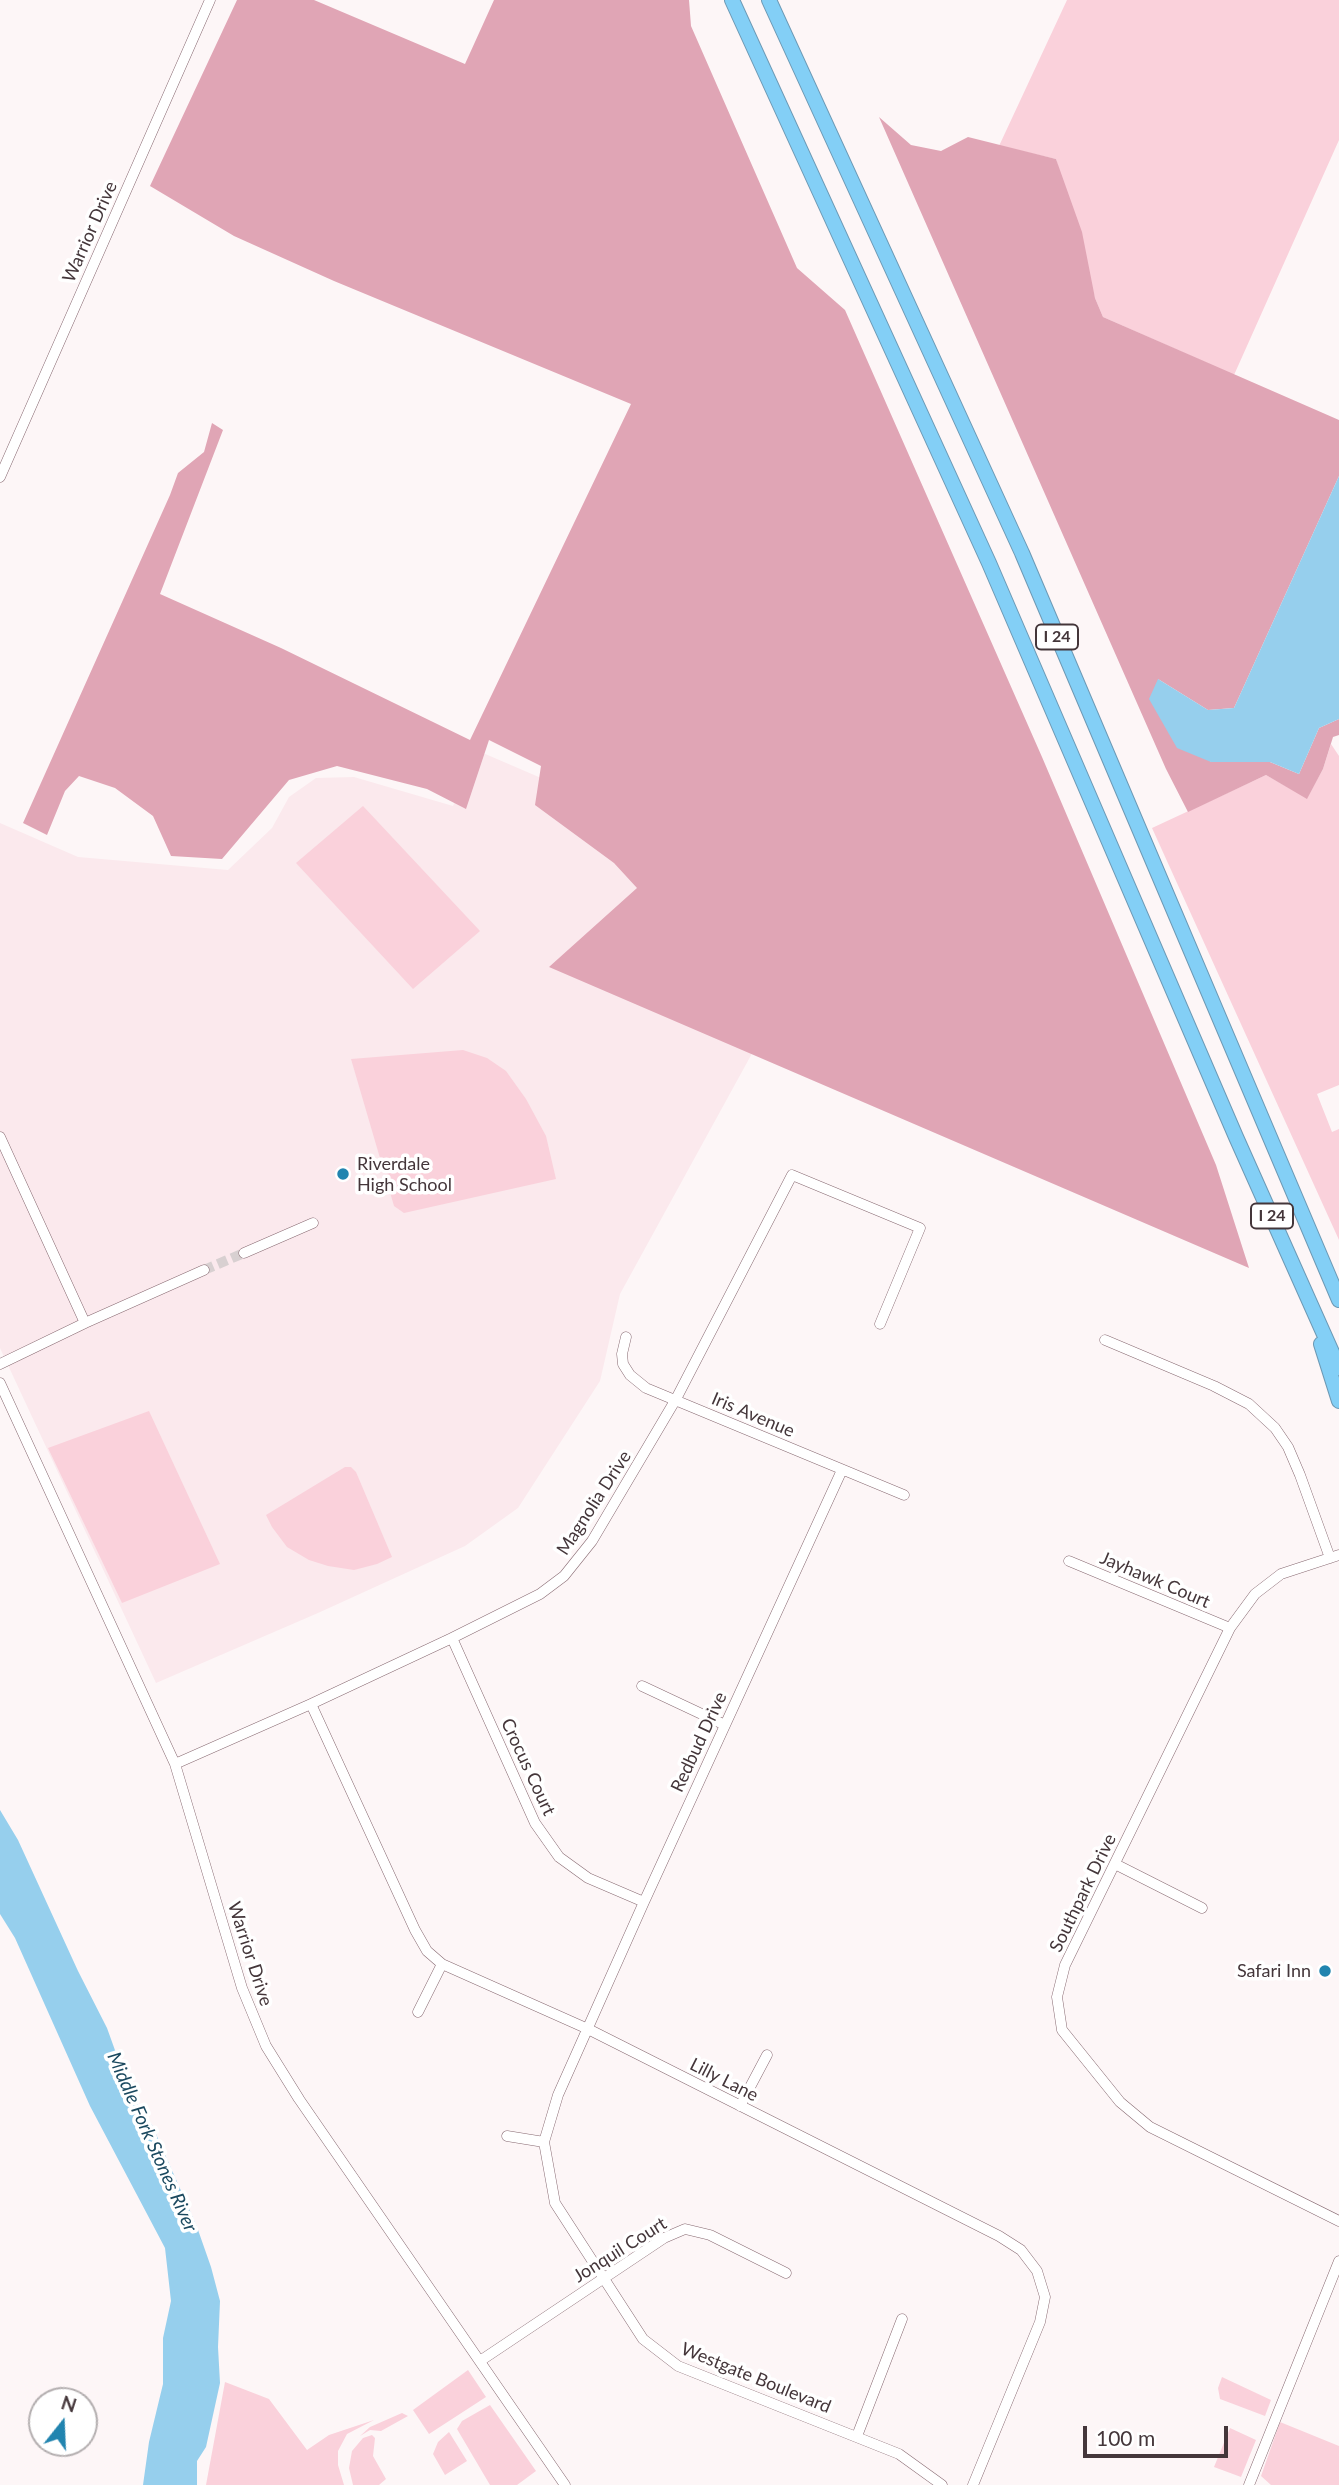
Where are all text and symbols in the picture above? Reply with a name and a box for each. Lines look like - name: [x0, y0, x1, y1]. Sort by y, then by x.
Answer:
- street label: Warrior Drive: [58, 178, 122, 286]
- road number: I 24: [1036, 624, 1078, 650]
- place label: Riverdale High School: [357, 1153, 452, 1196]
- marker: Riverdale High School: [335, 1166, 351, 1182]
- road number: I 24: [1251, 1204, 1293, 1228]
- street label: Iris Avenue: [708, 1388, 798, 1442]
- street label: Magnolia Drive: [552, 1447, 636, 1559]
- street label: Jayhawk Court: [1097, 1547, 1213, 1613]
- street label: Redbud Drive: [666, 1688, 732, 1796]
- street label: Crocus Court: [496, 1715, 560, 1819]
- street label: Southpark Drive: [1045, 1830, 1121, 1956]
- street label: Warrior Drive: [223, 1899, 277, 2009]
- place label: Safari Inn: [1237, 1960, 1311, 1982]
- marker: Safari Inn: [1317, 1963, 1333, 1979]
- water label: Middle Fork Stones River: [102, 2049, 202, 2235]
- street label: Lilly Lane: [686, 2054, 762, 2106]
- street label: Jonquil Court: [569, 2213, 671, 2287]
- street label: Westgate Boulevard: [678, 2338, 834, 2418]
- north arrow: [28, 2387, 98, 2457]
- text: N: [59, 2390, 80, 2417]
- scale bar: [1087, 2412, 1232, 2456]
- text: 100 m: [1096, 2425, 1155, 2450]

